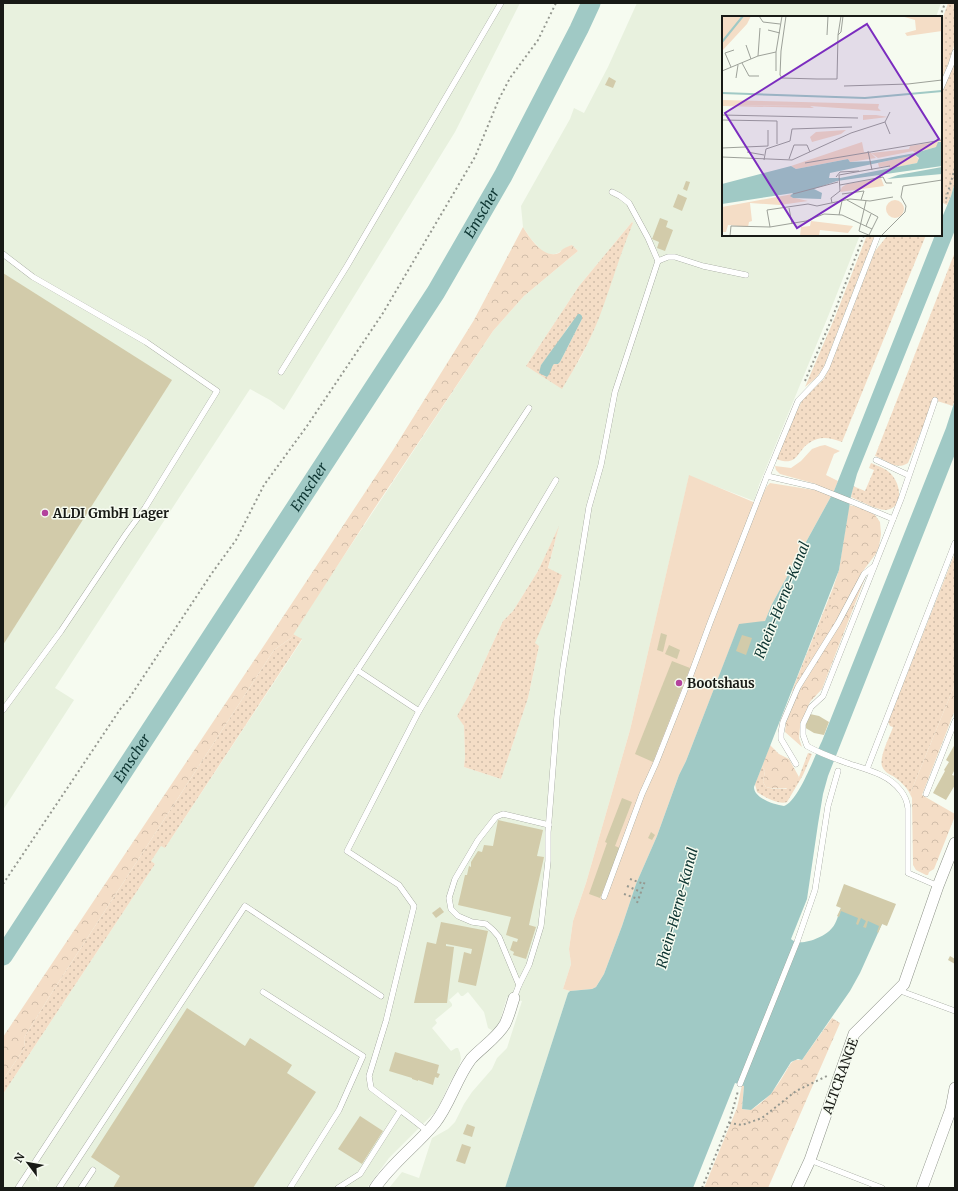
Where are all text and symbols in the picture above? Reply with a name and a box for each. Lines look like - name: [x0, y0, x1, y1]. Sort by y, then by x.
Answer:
- inset map: [722, 16, 942, 236]
- water label: Emscher: [460, 185, 503, 241]
- water label: Emscher: [286, 459, 331, 515]
- place label: ALDI GmbH Lager: [52, 505, 169, 522]
- marker: ALDI GmbH Lager: [40, 508, 50, 518]
- water label: Rhein-Herne-Kanal: [750, 539, 814, 661]
- place label: Bootshaus: [687, 675, 755, 692]
- marker: Bootshaus: [674, 678, 684, 688]
- water label: Emscher: [109, 730, 155, 786]
- water label: Rhein-Herne-Kanal: [652, 846, 702, 970]
- street label: ALTCRANGE: [818, 1035, 862, 1118]
- north arrow: [8, 1143, 48, 1183]
- text: N: [11, 1150, 28, 1165]

